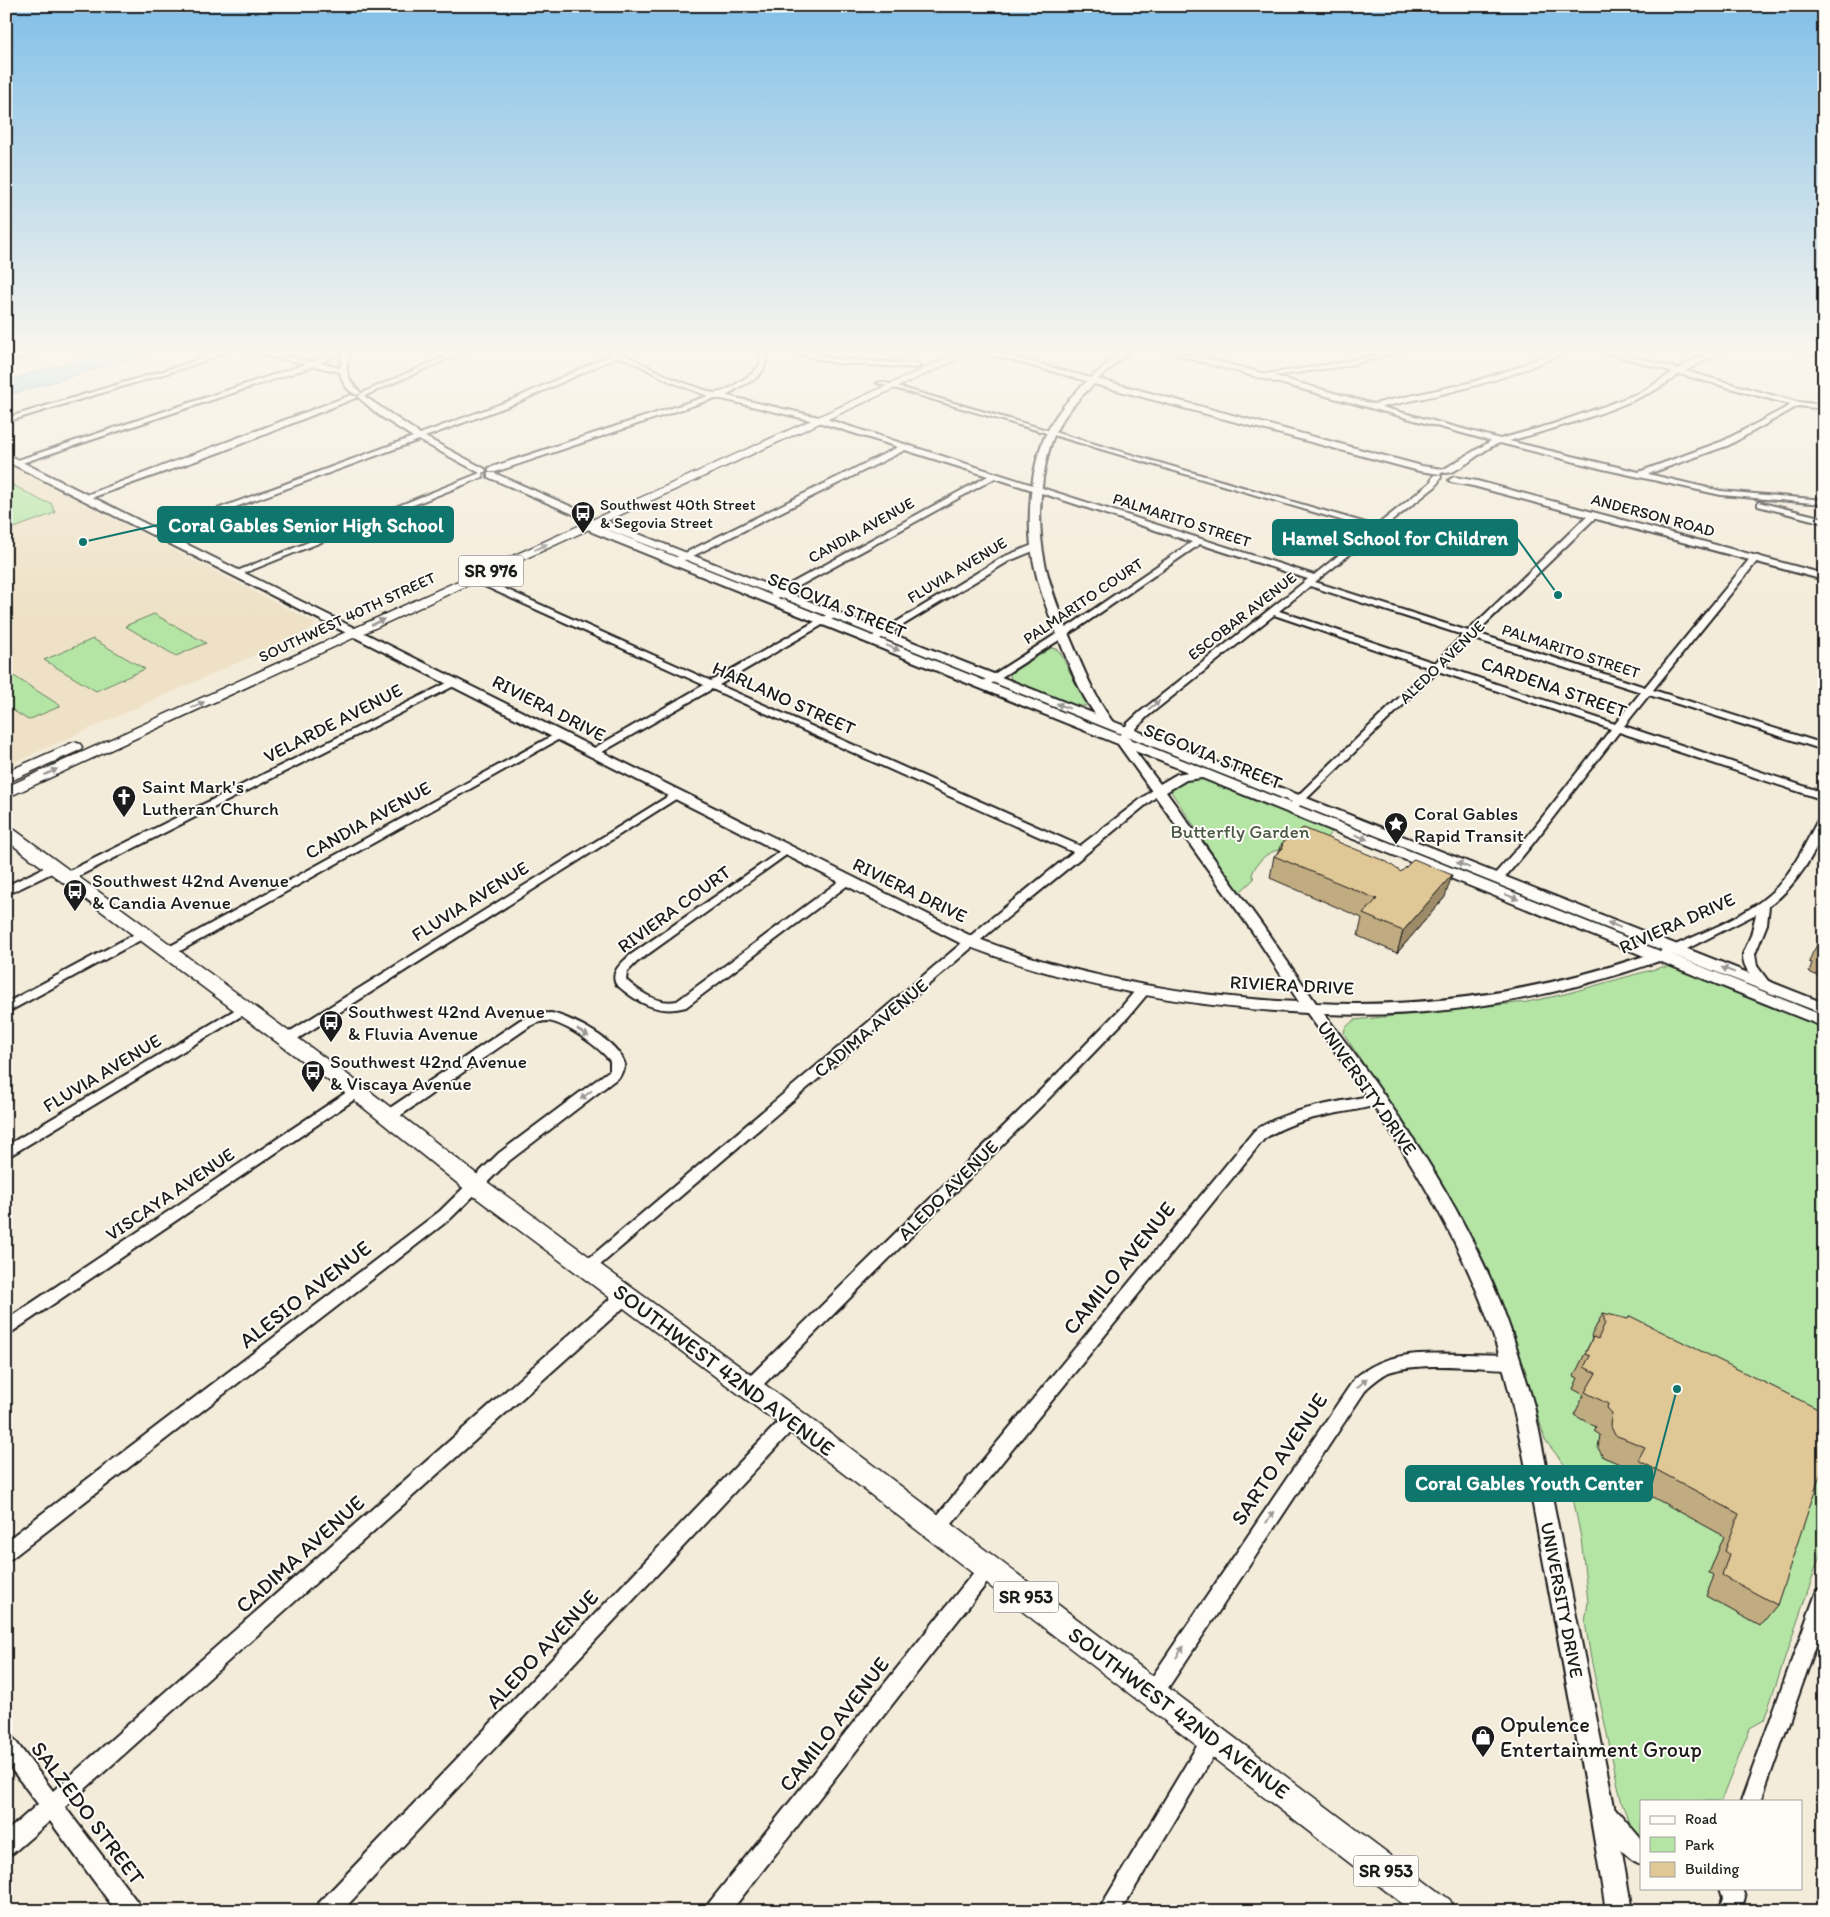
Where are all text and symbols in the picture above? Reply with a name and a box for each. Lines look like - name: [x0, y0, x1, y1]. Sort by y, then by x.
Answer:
- street label: PALMARITO STREET: [1111, 489, 1254, 551]
- street label: ANDERSON ROAD: [1589, 489, 1717, 541]
- street label: CANDIA AVENUE: [805, 493, 917, 567]
- place label: Southwest 40th Street & Segovia Street: [600, 495, 756, 532]
- bus stop icon: Southwest 40th Street & Segovia Street: [570, 500, 596, 534]
- callout: Coral Gables Senior High School: [158, 507, 453, 542]
- text: Coral Gables Senior High School: [168, 513, 444, 538]
- callout: Hamel School for Children: [1273, 520, 1517, 555]
- text: Hamel School for Children: [1282, 526, 1509, 550]
- street label: FLUVIA AVENUE: [904, 533, 1010, 607]
- one-way arrow: [534, 543, 548, 551]
- street label: PALMARITO COURT: [1019, 554, 1147, 648]
- road number: SR 976: [458, 556, 524, 586]
- street label: SEGOVIA STREET: [764, 567, 910, 643]
- street label: SOUTHWEST 40TH STREET: [255, 568, 439, 666]
- street label: ESCOBAR AVENUE: [1184, 568, 1300, 664]
- street label: ALEDO AVENUE: [1395, 616, 1489, 708]
- one-way arrow: [371, 618, 385, 626]
- street label: PALMARITO STREET: [1500, 620, 1643, 682]
- one-way arrow: [886, 645, 900, 653]
- street label: CARDENA STREET: [1478, 651, 1630, 723]
- street label: HARLANO STREET: [709, 656, 859, 740]
- street label: RIVIERA DRIVE: [488, 670, 610, 746]
- street label: VELARDE AVENUE: [260, 678, 406, 768]
- one-way arrow: [191, 700, 205, 708]
- one-way arrow: [1147, 700, 1160, 711]
- one-way arrow: [1055, 702, 1070, 710]
- street label: SEGOVIA STREET: [1140, 718, 1286, 794]
- one-way arrow: [43, 768, 58, 777]
- place label: Saint Mark's Lutheran Church: [142, 775, 279, 820]
- street label: CANDIA AVENUE: [301, 776, 435, 864]
- church icon: Saint Mark's Lutheran Church: [111, 784, 137, 818]
- place label: Coral Gables Rapid Transit: [1414, 802, 1524, 847]
- place icon: Coral Gables Rapid Transit: [1383, 811, 1409, 845]
- park label: Butterfly Garden: [1171, 820, 1310, 843]
- one-way arrow: [1354, 833, 1368, 841]
- street label: RIVIERA DRIVE: [849, 852, 971, 928]
- street label: FLUVIA AVENUE: [407, 856, 533, 946]
- street label: RIVIERA COURT: [613, 860, 735, 958]
- one-way arrow: [1455, 861, 1470, 869]
- place label: Southwest 42nd Avenue & Candia Avenue: [92, 869, 289, 914]
- bus stop icon: Southwest 42nd Avenue & Candia Avenue: [62, 878, 88, 912]
- street label: RIVIERA DRIVE: [1616, 887, 1738, 959]
- one-way arrow: [1505, 894, 1519, 902]
- one-way arrow: [1607, 921, 1621, 929]
- one-way arrow: [1721, 966, 1735, 974]
- street label: RIVIERA DRIVE: [1229, 970, 1355, 1000]
- street label: CADIMA AVENUE: [809, 974, 933, 1082]
- place label: Southwest 42nd Avenue & Fluvia Avenue: [348, 1000, 545, 1045]
- bus stop icon: Southwest 42nd Avenue & Fluvia Avenue: [318, 1009, 344, 1043]
- street label: UNIVERSITY DRIVE: [1312, 1017, 1422, 1159]
- one-way arrow: [577, 1028, 590, 1038]
- street label: FLUVIA AVENUE: [39, 1029, 165, 1117]
- place label: Southwest 42nd Avenue & Viscaya Avenue: [330, 1050, 527, 1095]
- bus stop icon: Southwest 42nd Avenue & Viscaya Avenue: [300, 1059, 326, 1093]
- one-way arrow: [580, 1090, 593, 1101]
- street label: ALEDO AVENUE: [893, 1135, 1003, 1245]
- street label: VISCAYA AVENUE: [101, 1142, 239, 1246]
- street label: CAMILO AVENUE: [1057, 1196, 1181, 1340]
- street label: ALESIO AVENUE: [234, 1234, 376, 1354]
- street label: SOUTHWEST 42ND AVENUE: [608, 1278, 840, 1462]
- one-way arrow: [1356, 1377, 1368, 1389]
- street label: SARTO AVENUE: [1225, 1388, 1333, 1530]
- callout: Coral Gables Youth Center: [1406, 1466, 1652, 1501]
- text: Coral Gables Youth Center: [1415, 1471, 1644, 1495]
- street label: CADIMA AVENUE: [230, 1489, 370, 1619]
- one-way arrow: [1265, 1510, 1275, 1524]
- street label: UNIVERSITY DRIVE: [1536, 1520, 1588, 1680]
- road number: SR 953: [994, 1581, 1058, 1612]
- street label: ALEDO AVENUE: [480, 1584, 604, 1714]
- street label: SOUTHWEST 42ND AVENUE: [1063, 1621, 1295, 1805]
- one-way arrow: [1175, 1645, 1185, 1659]
- street label: CAMILO AVENUE: [773, 1651, 895, 1797]
- place label: Opulence Entertainment Group: [1500, 1711, 1702, 1763]
- shop icon: Opulence Entertainment Group: [1470, 1724, 1496, 1758]
- street label: SALZEDO STREET: [25, 1736, 151, 1891]
- legend: [1640, 1800, 1802, 1890]
- text: Road: [1685, 1810, 1718, 1828]
- text: Park: [1685, 1836, 1715, 1854]
- road number: SR 953: [1354, 1855, 1418, 1886]
- text: Building: [1685, 1860, 1739, 1878]

